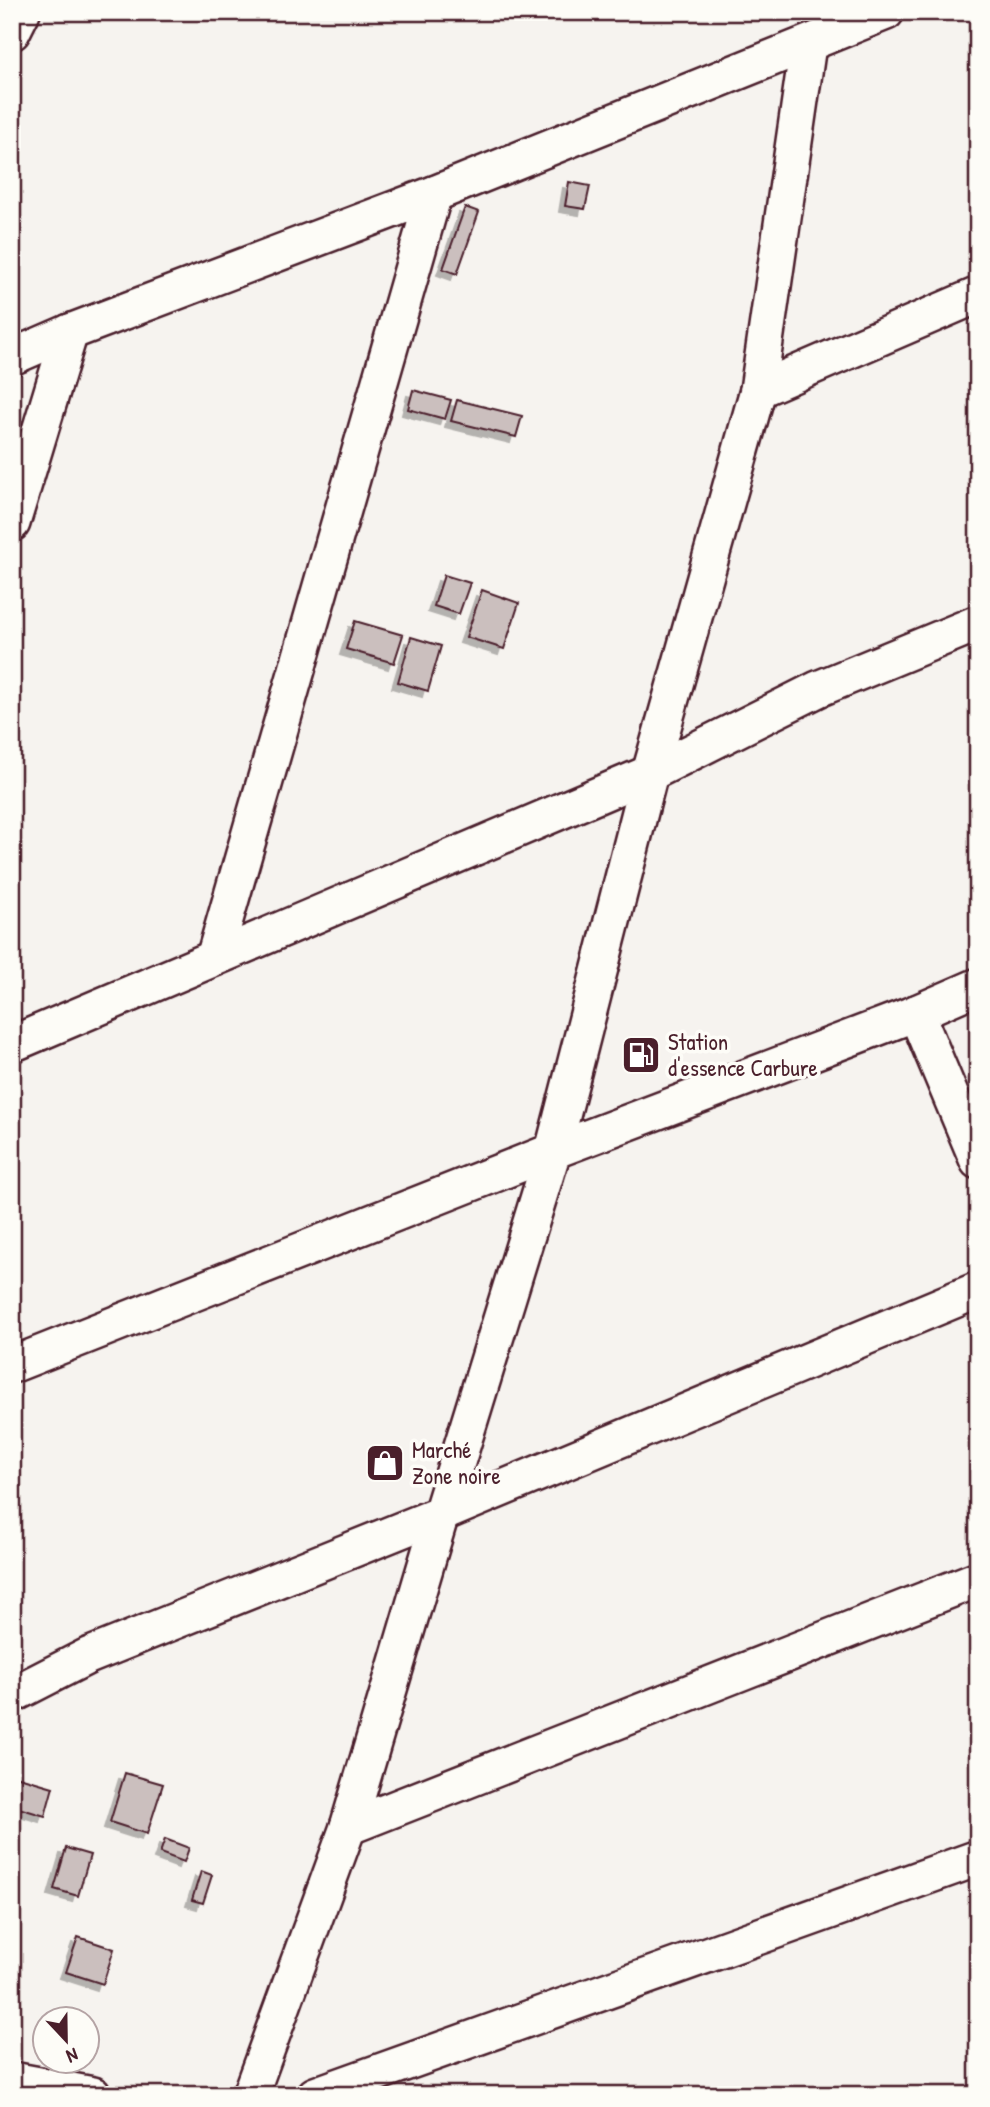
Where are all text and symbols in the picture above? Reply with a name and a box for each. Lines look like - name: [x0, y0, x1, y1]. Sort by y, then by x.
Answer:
- place label: Station d'essence Carbure: [668, 1026, 818, 1083]
- fuel station icon: Station d'essence Carbure: [620, 1034, 662, 1076]
- place label: Marché Zone noire: [412, 1434, 501, 1491]
- shop icon: Marché Zone noire: [364, 1442, 406, 1484]
- north arrow: [32, 2006, 102, 2076]
- text: N: [63, 2042, 82, 2070]

